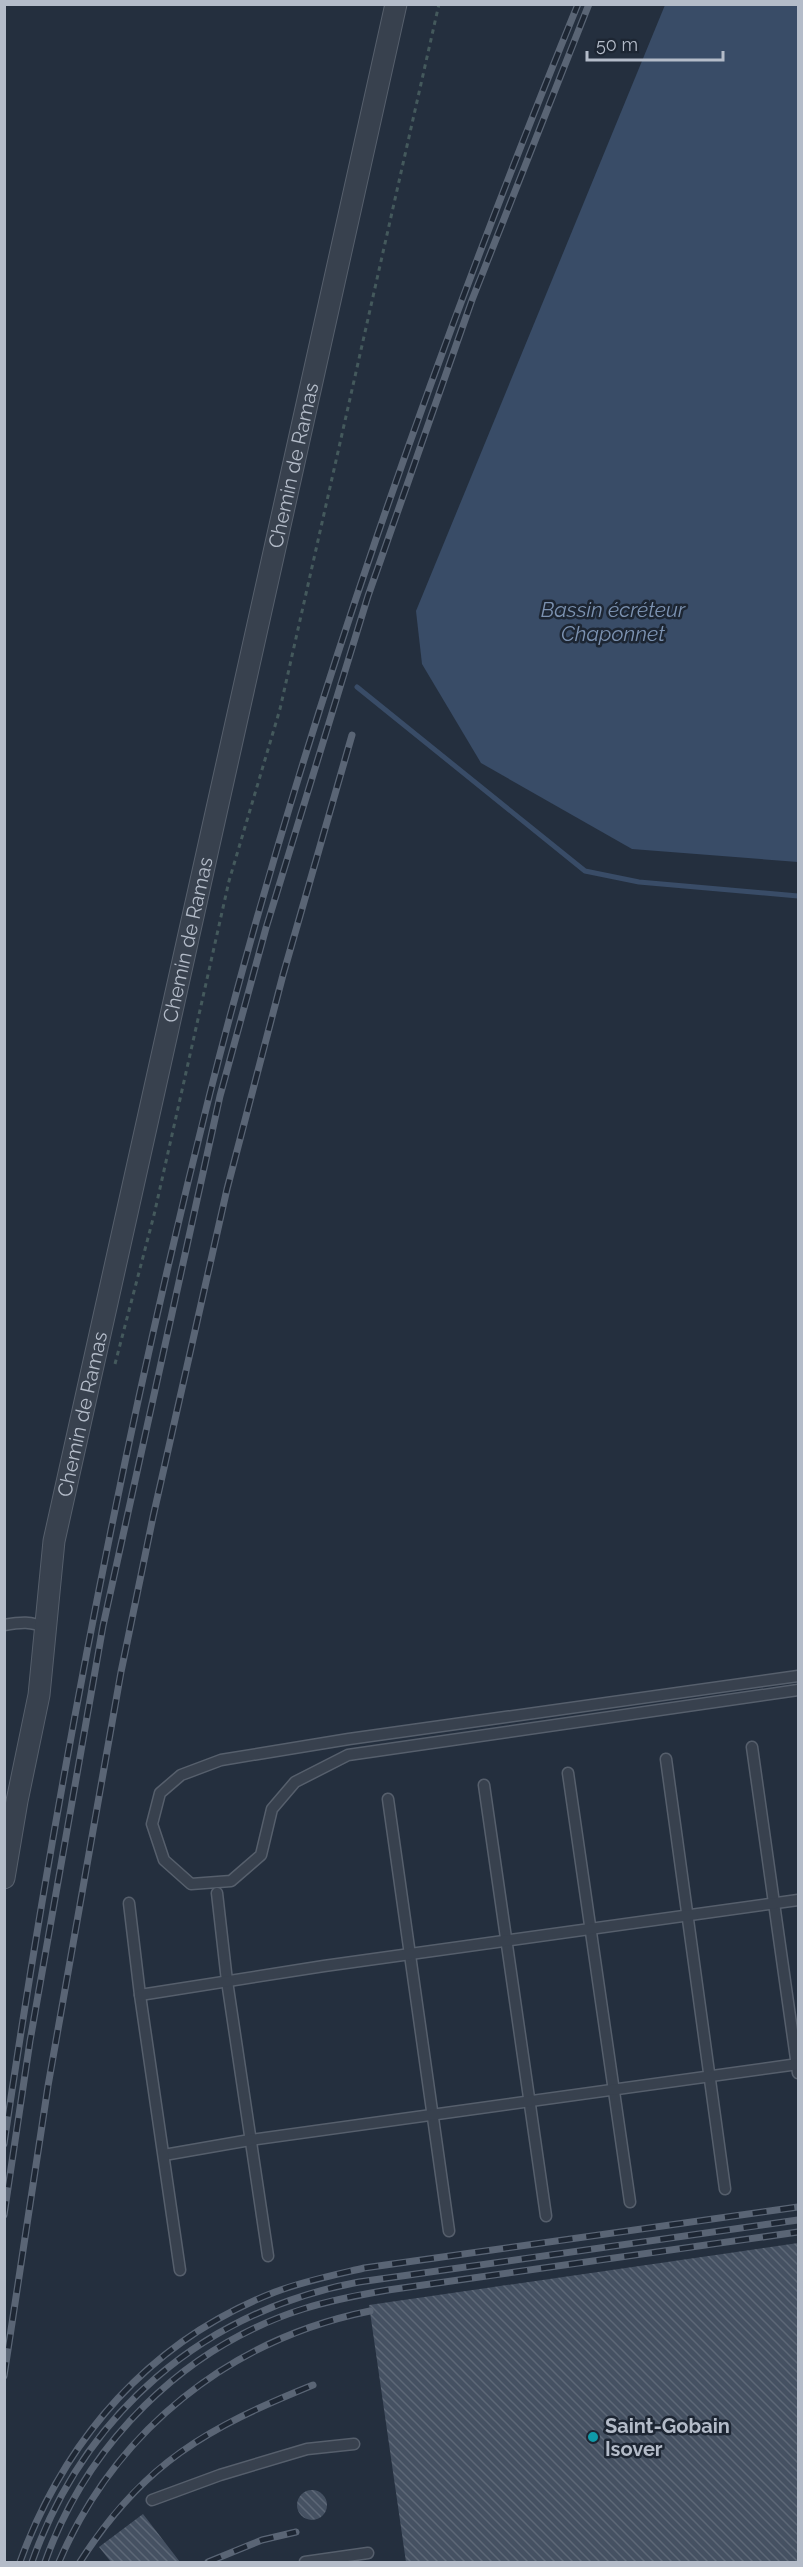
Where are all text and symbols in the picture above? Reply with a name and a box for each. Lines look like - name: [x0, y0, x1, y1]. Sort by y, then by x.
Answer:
- scale bar: [587, 24, 724, 62]
- text: 50 m: [596, 34, 638, 55]
- street label: Chemin de Ramas: [263, 380, 323, 550]
- water label: Bassin écréteur Chaponnet: [541, 597, 686, 646]
- street label: Chemin de Ramas: [158, 855, 218, 1025]
- street label: Chemin de Ramas: [52, 1329, 112, 1499]
- place label: Saint-Gobain Isover: [605, 2414, 730, 2461]
- marker: Saint-Gobain Isover: [586, 2430, 600, 2444]

